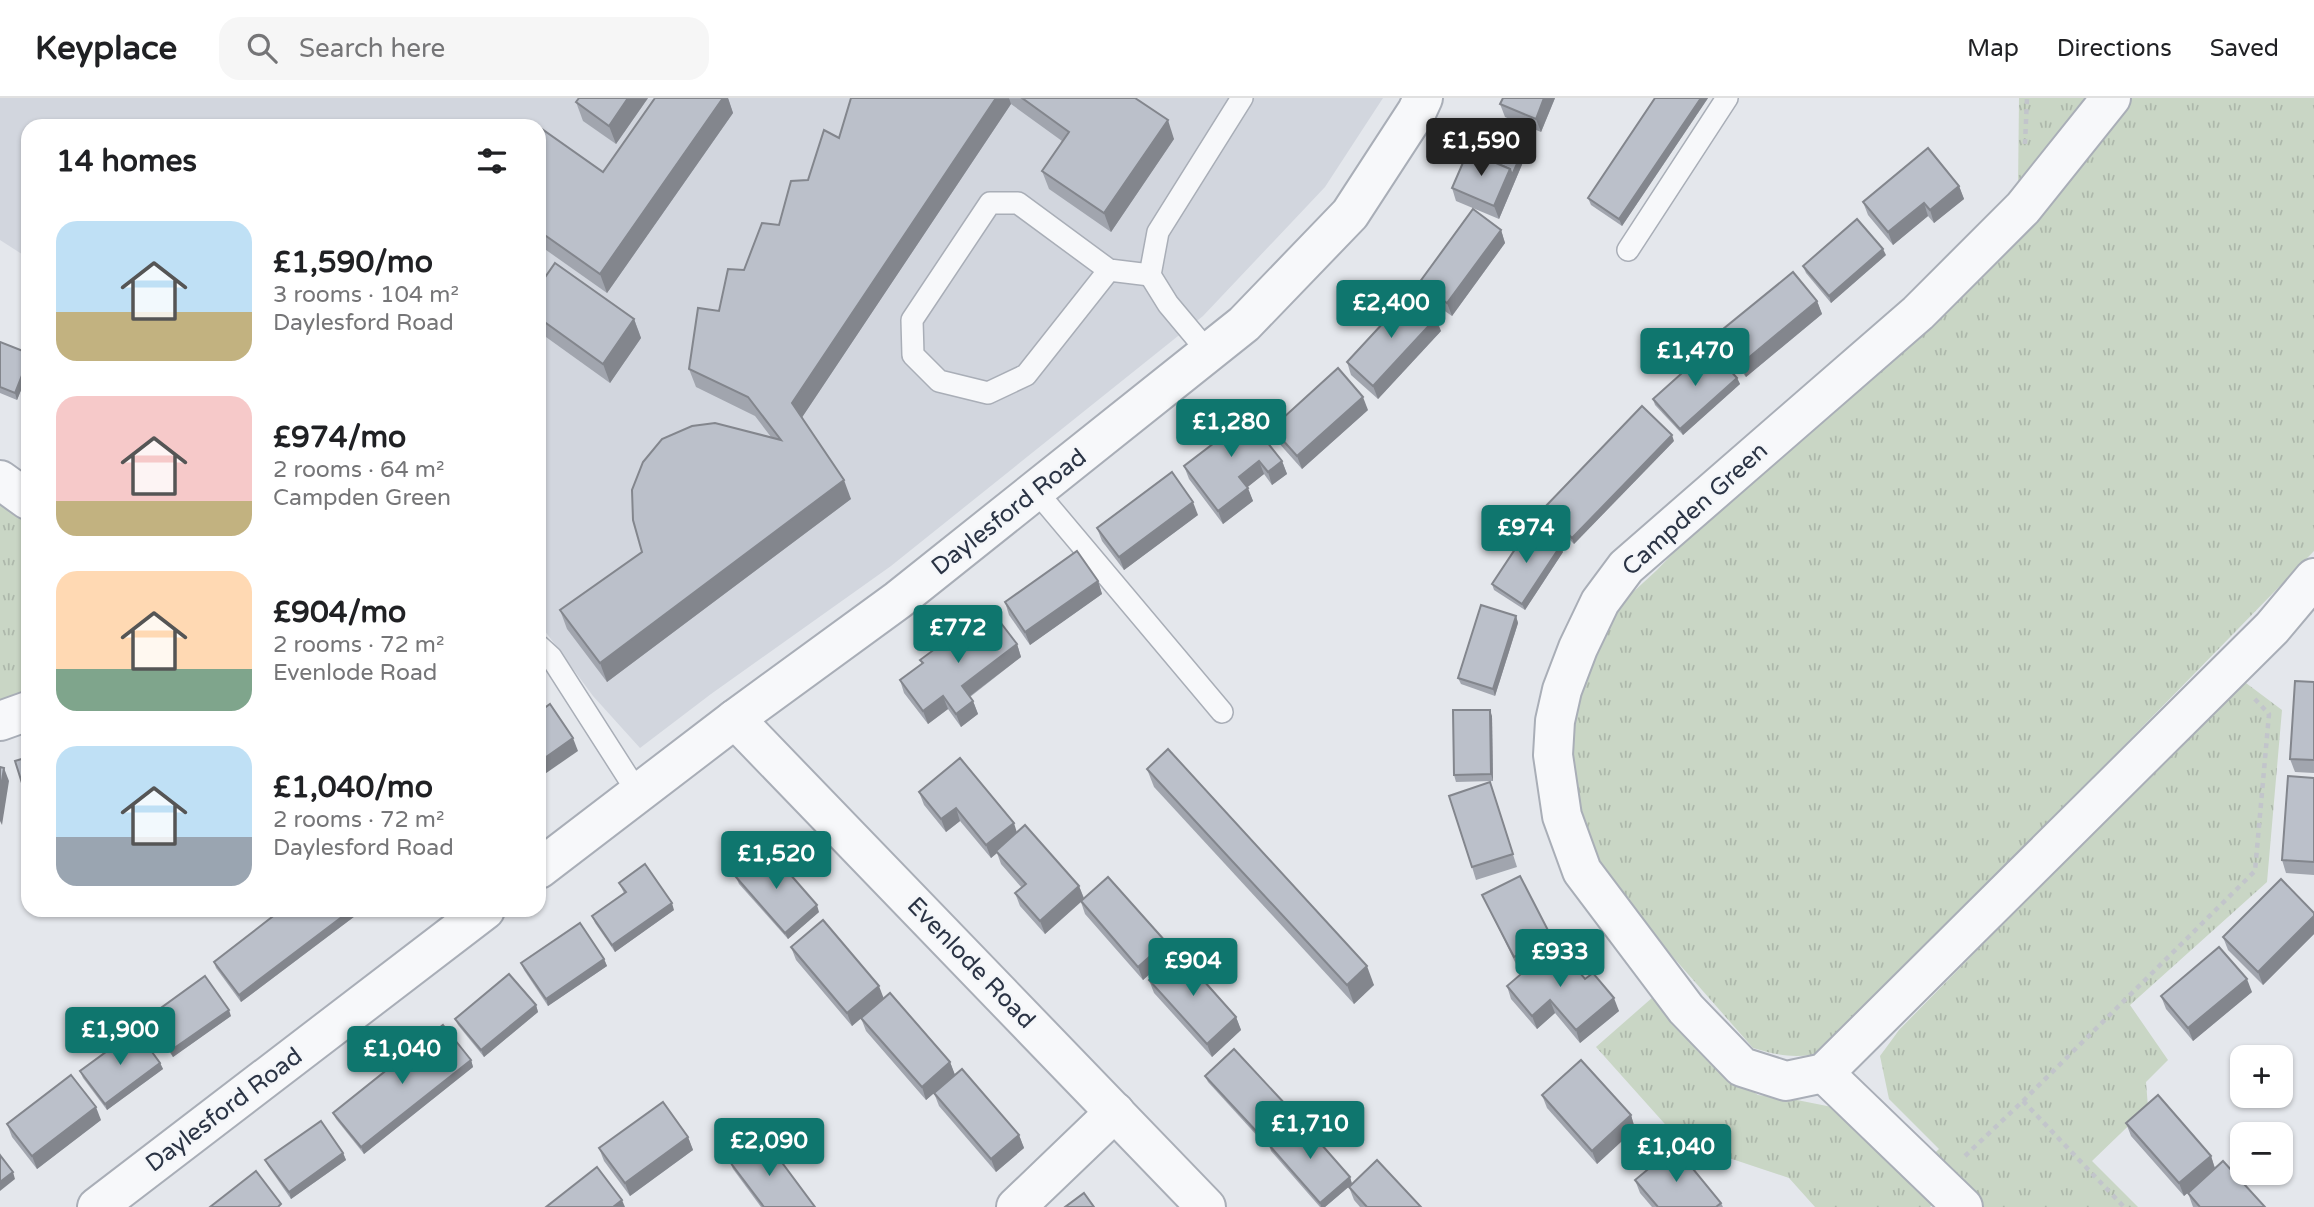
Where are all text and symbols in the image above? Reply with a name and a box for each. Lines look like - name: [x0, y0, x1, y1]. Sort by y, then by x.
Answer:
- search box: [219, 17, 709, 80]
- text: Keyplace: [35, 29, 177, 68]
- icon: search: [243, 29, 281, 67]
- text: Search here: [299, 33, 445, 64]
- text: Map: [1967, 34, 2019, 63]
- text: Directions: [2057, 34, 2172, 63]
- text: Saved: [2210, 34, 2279, 63]
- pin: £1,590: [1424, 118, 1538, 178]
- text: £1,590: [1442, 127, 1520, 155]
- icon: filters: [473, 142, 511, 180]
- text: 14 homes: [56, 143, 197, 180]
- text: £1,590/mo: [273, 244, 433, 281]
- icon: home: [112, 249, 196, 333]
- pin: £2,400: [1334, 280, 1448, 340]
- text: 3 rooms · 104 m²: [273, 281, 459, 309]
- text: £2,400: [1352, 289, 1430, 317]
- text: Daylesford Road: [273, 309, 454, 337]
- pin: £1,470: [1638, 328, 1752, 388]
- text: £1,470: [1656, 337, 1734, 365]
- pin: £1,280: [1174, 400, 1288, 459]
- text: £1,280: [1192, 408, 1270, 436]
- text: £974/mo: [273, 419, 406, 456]
- icon: home: [112, 424, 196, 508]
- street label: Campden Green: [1616, 436, 1774, 582]
- street label: Daylesford Road: [926, 443, 1092, 581]
- text: 2 rooms · 64 m²: [273, 456, 444, 484]
- text: Campden Green: [273, 484, 451, 512]
- pin: £974: [1485, 505, 1567, 565]
- text: £974: [1497, 514, 1555, 542]
- text: £904/mo: [273, 594, 406, 631]
- icon: home: [112, 599, 196, 683]
- pin: £772: [917, 606, 999, 665]
- text: £772: [929, 614, 987, 642]
- text: 2 rooms · 72 m²: [273, 631, 444, 659]
- text: Evenlode Road: [273, 659, 437, 687]
- text: £1,040/mo: [273, 769, 433, 806]
- icon: home: [112, 774, 196, 858]
- text: 2 rooms · 72 m²: [273, 806, 444, 834]
- pin: £1,520: [719, 832, 833, 891]
- text: Daylesford Road: [273, 834, 454, 862]
- text: £1,520: [737, 840, 815, 868]
- street label: Evenlode Road: [901, 891, 1041, 1035]
- pin: £933: [1519, 930, 1601, 989]
- text: £933: [1531, 938, 1589, 966]
- pin: £904: [1152, 939, 1234, 998]
- text: £904: [1164, 947, 1222, 975]
- pin: £1,900: [63, 1007, 177, 1067]
- text: £1,900: [81, 1016, 159, 1044]
- pin: £1,040: [345, 1026, 459, 1086]
- text: £1,040: [363, 1035, 441, 1063]
- street label: Daylesford Road: [140, 1042, 308, 1178]
- map controls: [2230, 1045, 2293, 1185]
- button: +: [2230, 1045, 2293, 1108]
- pin: £1,710: [1253, 1102, 1367, 1161]
- text: £1,710: [1271, 1110, 1349, 1138]
- pin: £2,090: [712, 1118, 826, 1178]
- button: −: [2230, 1122, 2293, 1185]
- pin: £1,040: [1619, 1124, 1733, 1184]
- text: £2,090: [730, 1127, 808, 1155]
- text: £1,040: [1637, 1133, 1715, 1161]

